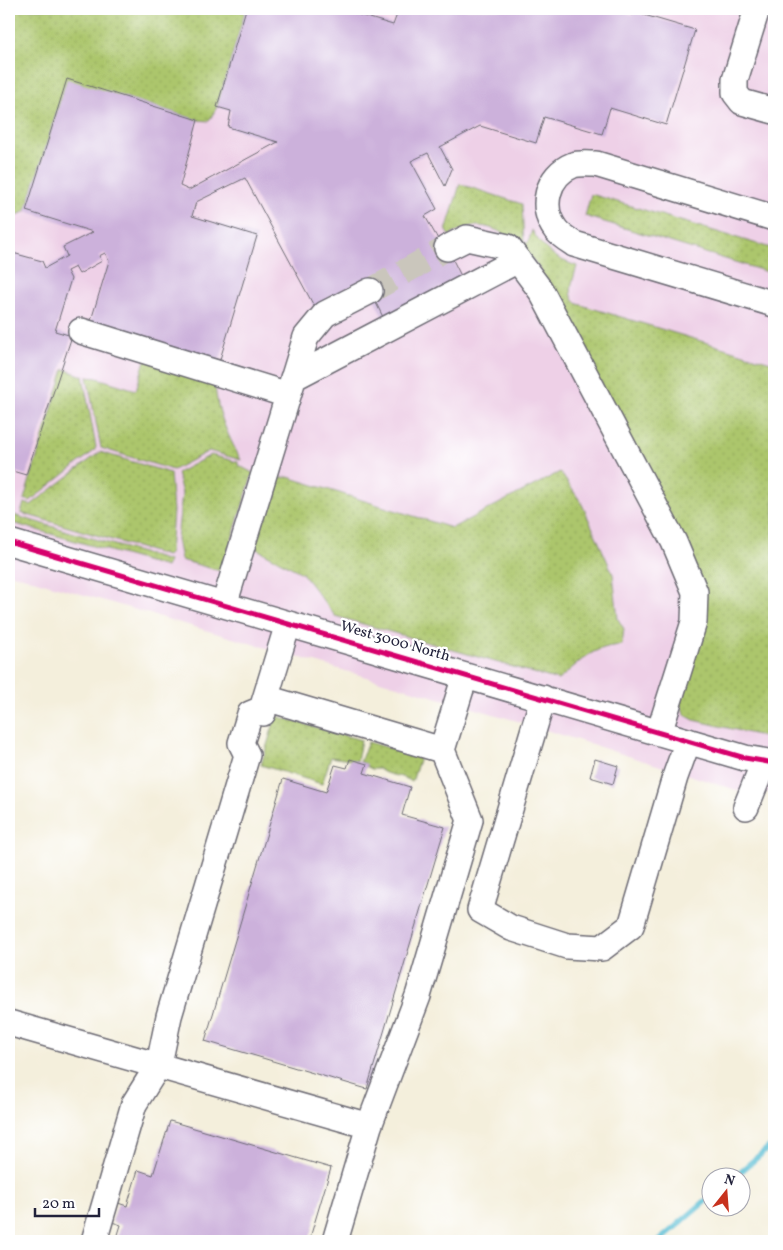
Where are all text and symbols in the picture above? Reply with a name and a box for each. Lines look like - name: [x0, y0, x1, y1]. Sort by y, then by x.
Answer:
- street label: West 3000 North: [338, 616, 452, 668]
- north arrow: [700, 1168, 750, 1218]
- text: N: [722, 1170, 737, 1192]
- scale bar: [35, 1185, 99, 1217]
- text: 20 m: [42, 1194, 75, 1215]

